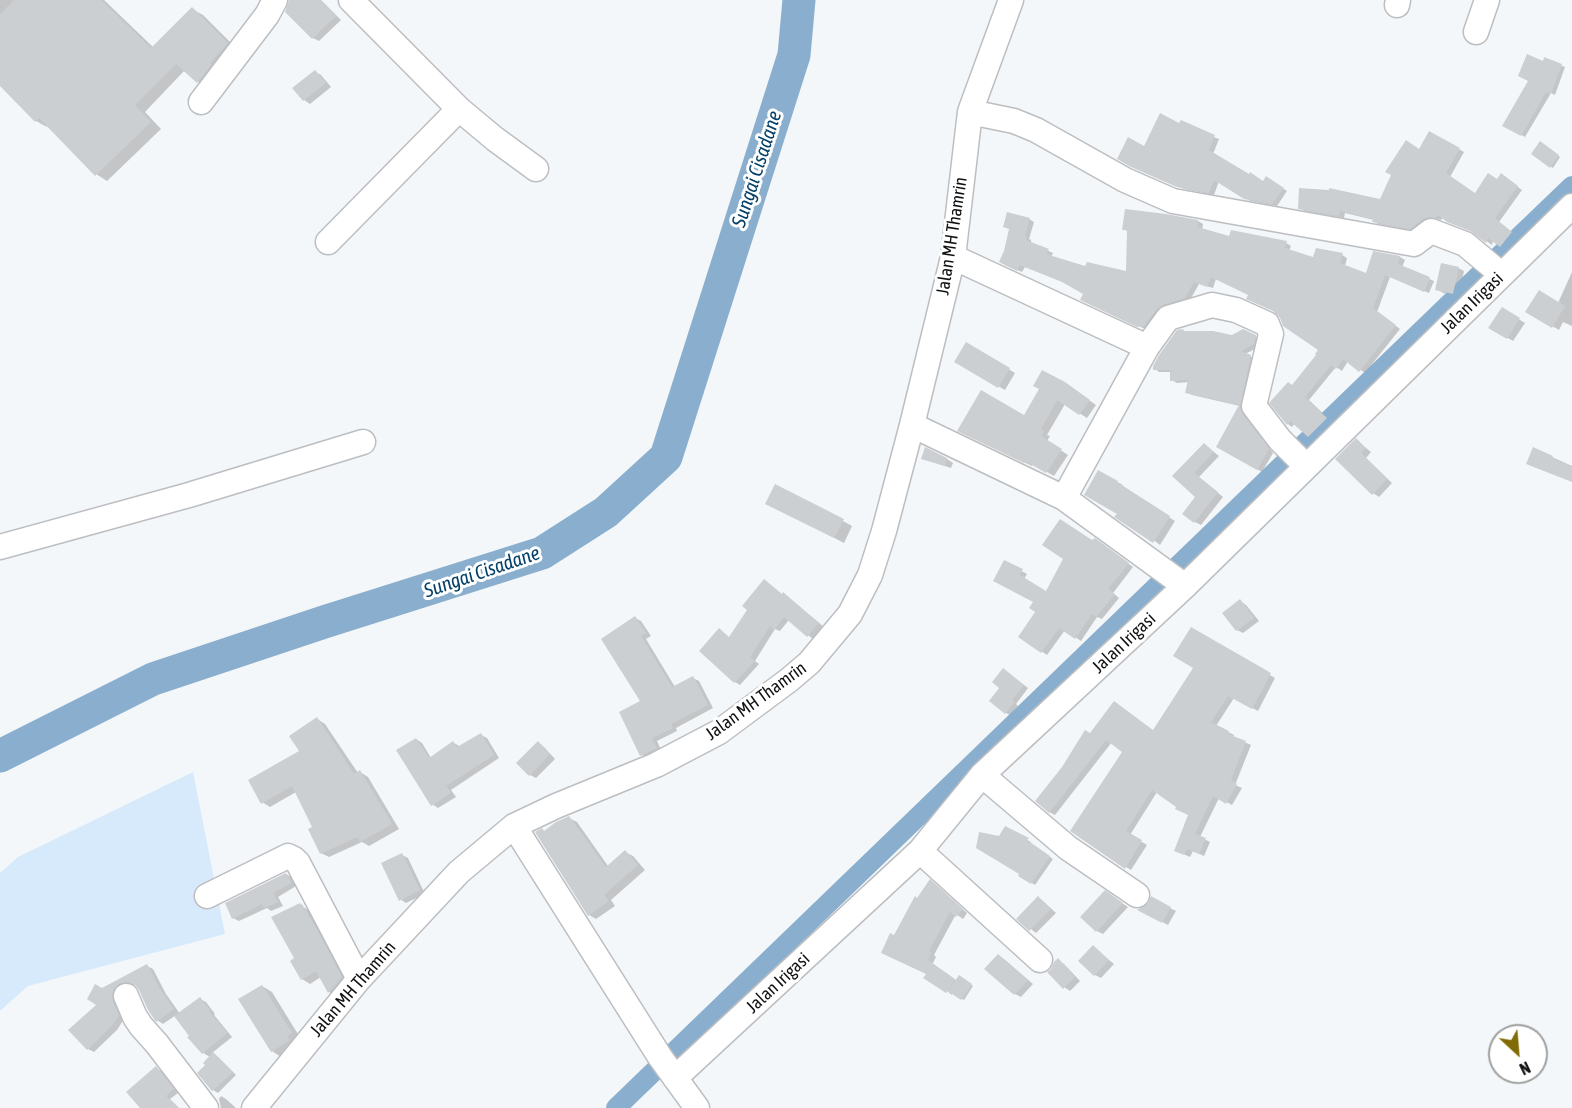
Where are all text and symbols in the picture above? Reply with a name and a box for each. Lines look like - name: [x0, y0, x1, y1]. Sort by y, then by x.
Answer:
- water label: Sungai Cisadane: [727, 108, 787, 230]
- street label: Jalan MH Thamrin: [932, 175, 972, 297]
- street label: Jalan Irigasi: [1436, 268, 1508, 338]
- water label: Sungai Cisadane: [421, 541, 543, 603]
- street label: Jalan Irigasi: [1088, 608, 1160, 678]
- street label: Jalan MH Thamrin: [701, 657, 811, 745]
- street label: Jalan MH Thamrin: [306, 937, 400, 1041]
- street label: Jalan Irigasi: [742, 948, 814, 1018]
- north arrow: [1488, 1024, 1548, 1084]
- text: N: [1517, 1058, 1533, 1079]

